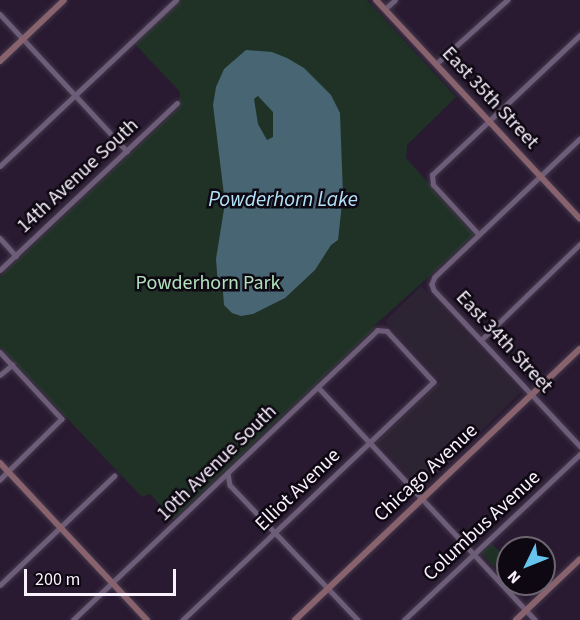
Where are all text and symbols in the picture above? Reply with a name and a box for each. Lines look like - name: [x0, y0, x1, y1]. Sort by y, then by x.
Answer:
- street label: East 35th Street: [437, 42, 543, 154]
- street label: 14th Avenue South: [12, 114, 144, 238]
- water label: Powderhorn Lake: [208, 186, 358, 212]
- park label: Powderhorn Park: [136, 271, 280, 295]
- street label: East 34th Street: [451, 286, 557, 398]
- street label: 10th Avenue South: [152, 400, 282, 526]
- street label: Chicago Avenue: [369, 419, 483, 527]
- street label: Elliot Avenue: [251, 444, 345, 536]
- street label: Columbus Avenue: [419, 466, 545, 586]
- north arrow: [496, 536, 556, 596]
- scale bar: [27, 557, 178, 595]
- text: N: [503, 566, 526, 588]
- text: 200 m: [35, 567, 80, 592]

